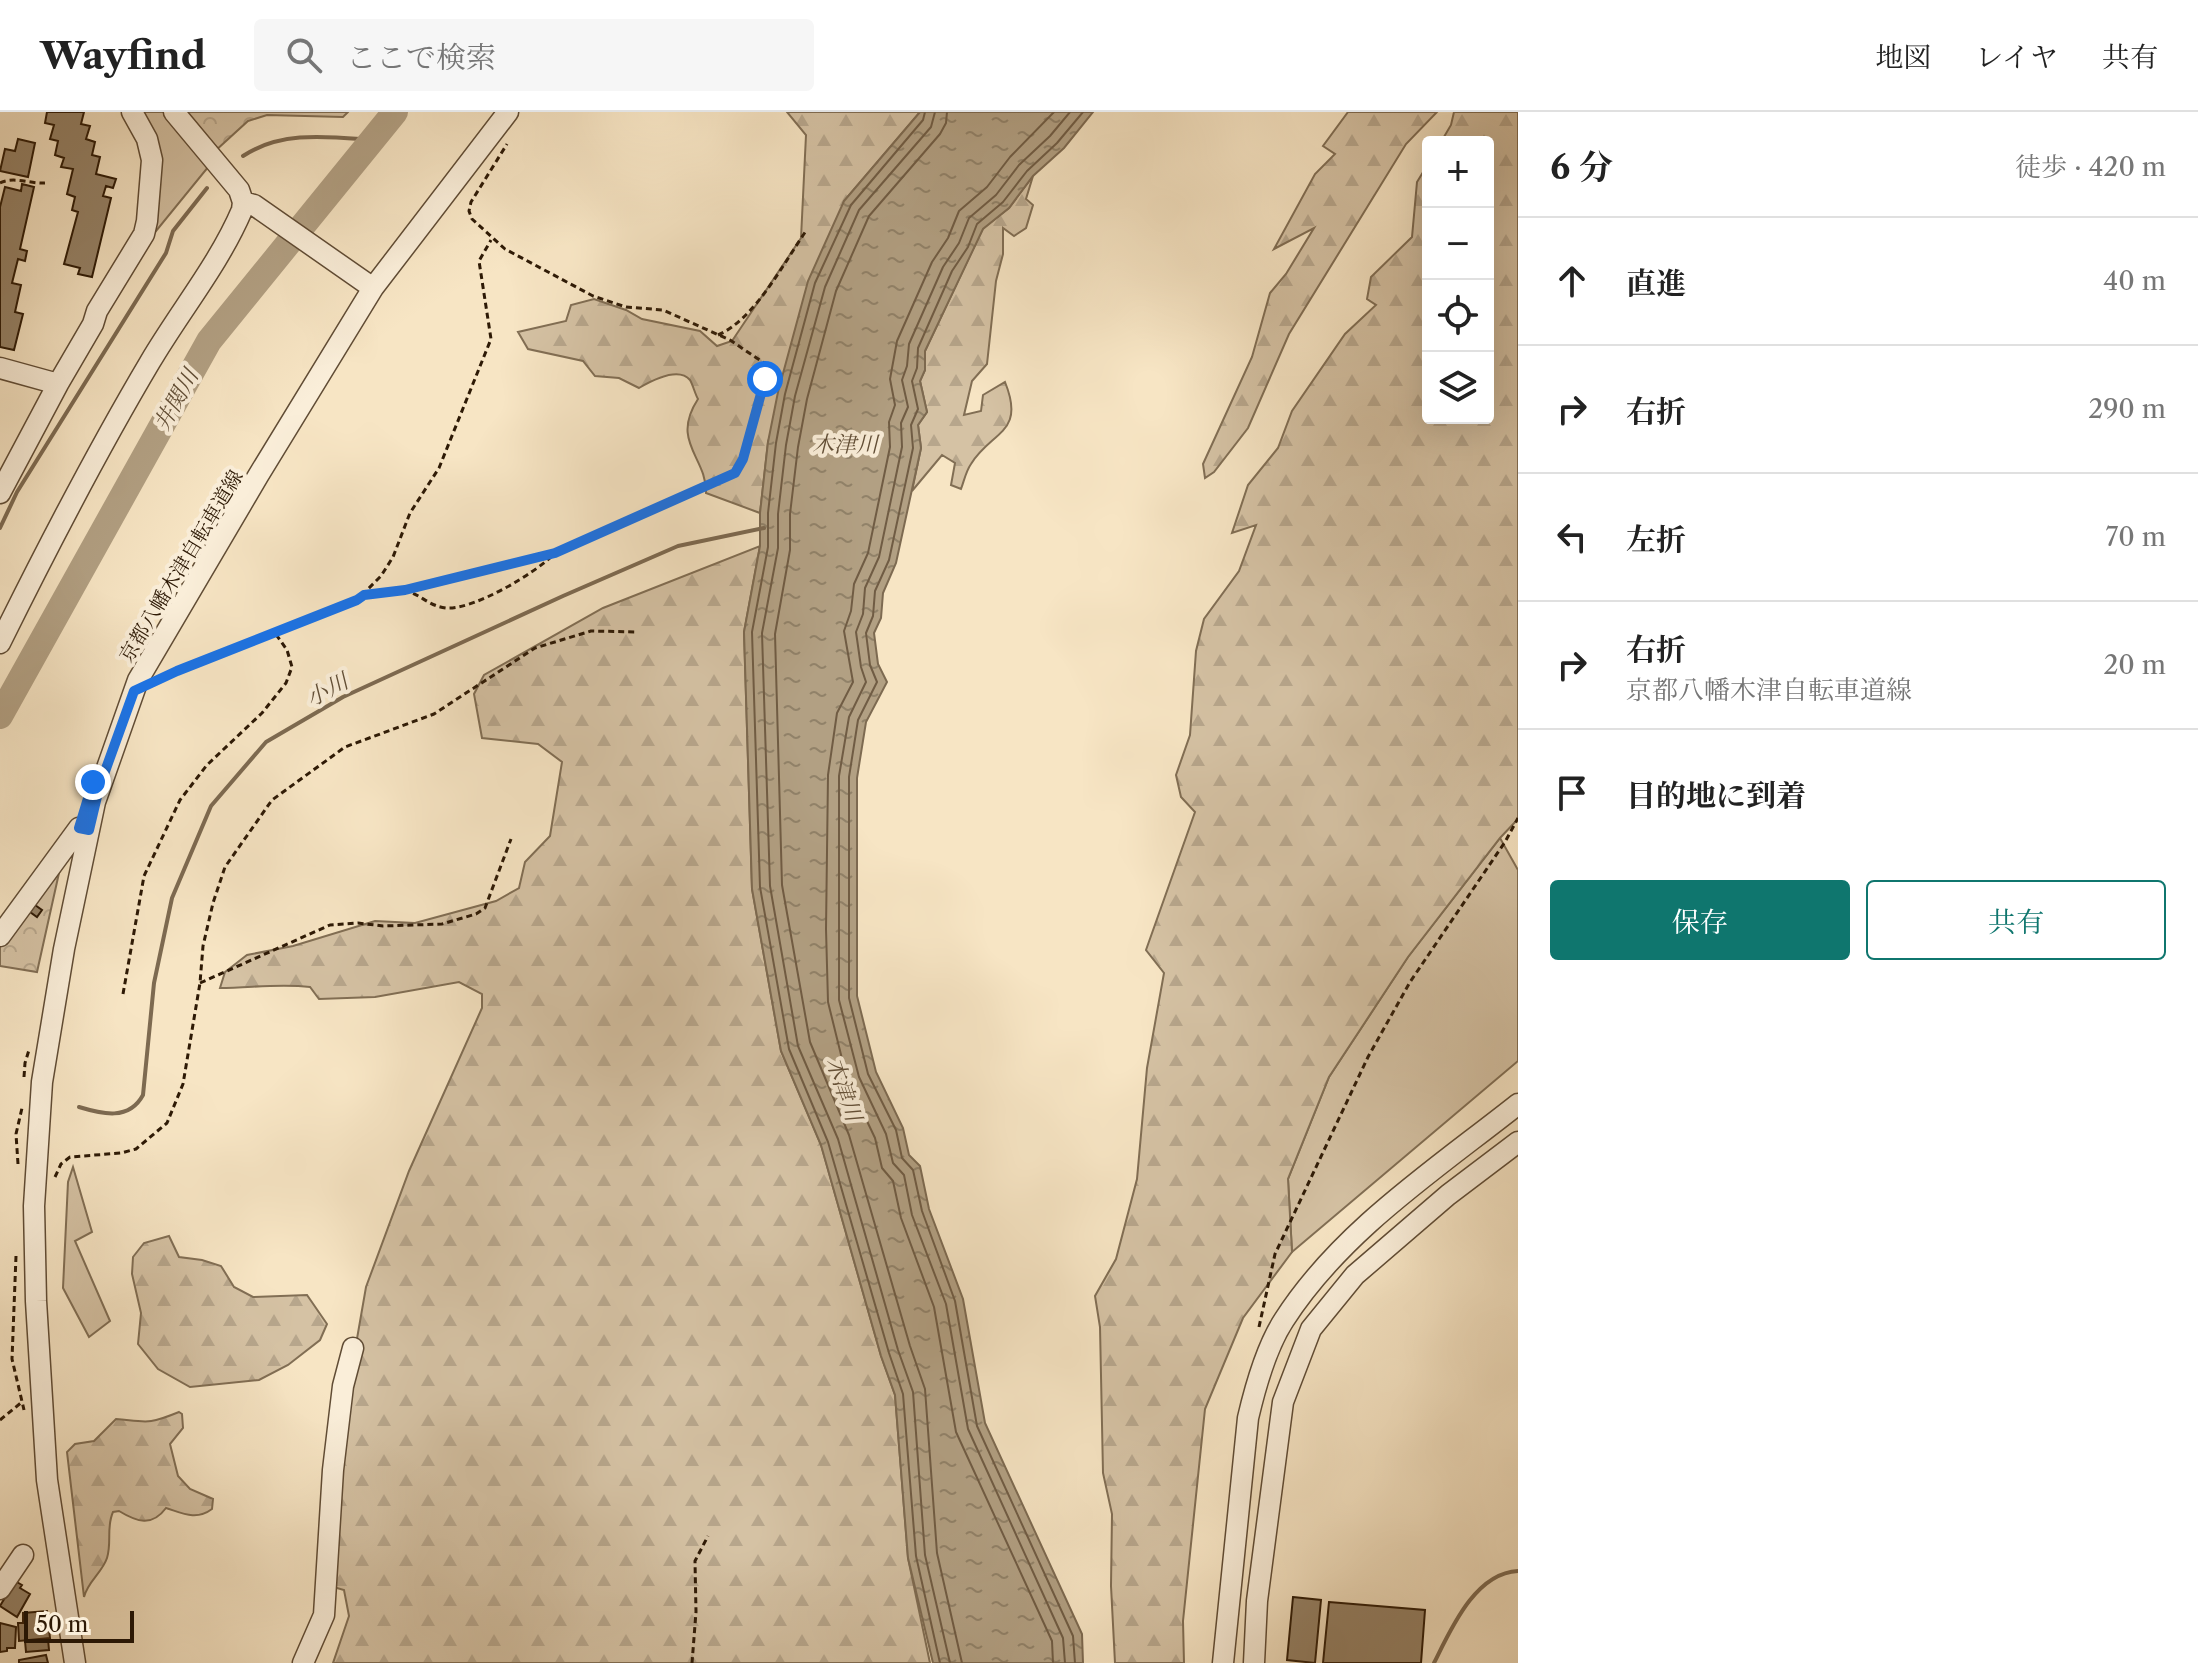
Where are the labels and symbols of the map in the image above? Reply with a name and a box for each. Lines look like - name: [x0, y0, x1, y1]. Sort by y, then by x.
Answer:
- route start: [747, 361, 783, 397]
- water label: 井関川: [148, 363, 205, 435]
- water label: 木津川: [812, 431, 880, 458]
- street label: 京都八幡木津自転車道線: [114, 466, 248, 666]
- water label: 小川: [301, 667, 355, 712]
- route end: [75, 764, 111, 800]
- water label: 木津川: [820, 1053, 868, 1126]
- scale bar: [24, 1607, 134, 1643]

